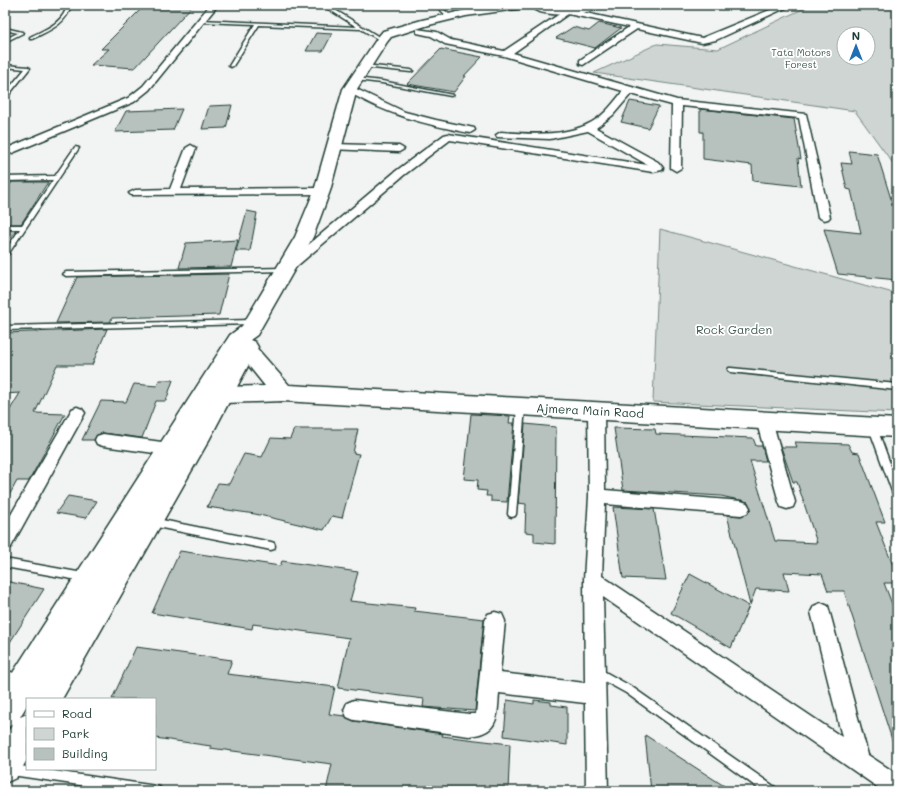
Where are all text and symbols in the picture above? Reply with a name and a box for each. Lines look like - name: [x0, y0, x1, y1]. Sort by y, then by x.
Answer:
- north arrow: [836, 26, 876, 66]
- text: N: [852, 28, 860, 43]
- park label: Tata Motors Forest: [771, 45, 831, 71]
- park label: Rock Garden: [696, 321, 772, 337]
- street label: Ajmera Main Raod: [536, 399, 645, 421]
- legend: [26, 698, 156, 770]
- text: Road: [62, 705, 92, 721]
- text: Park: [62, 725, 89, 741]
- text: Building: [62, 745, 108, 761]

